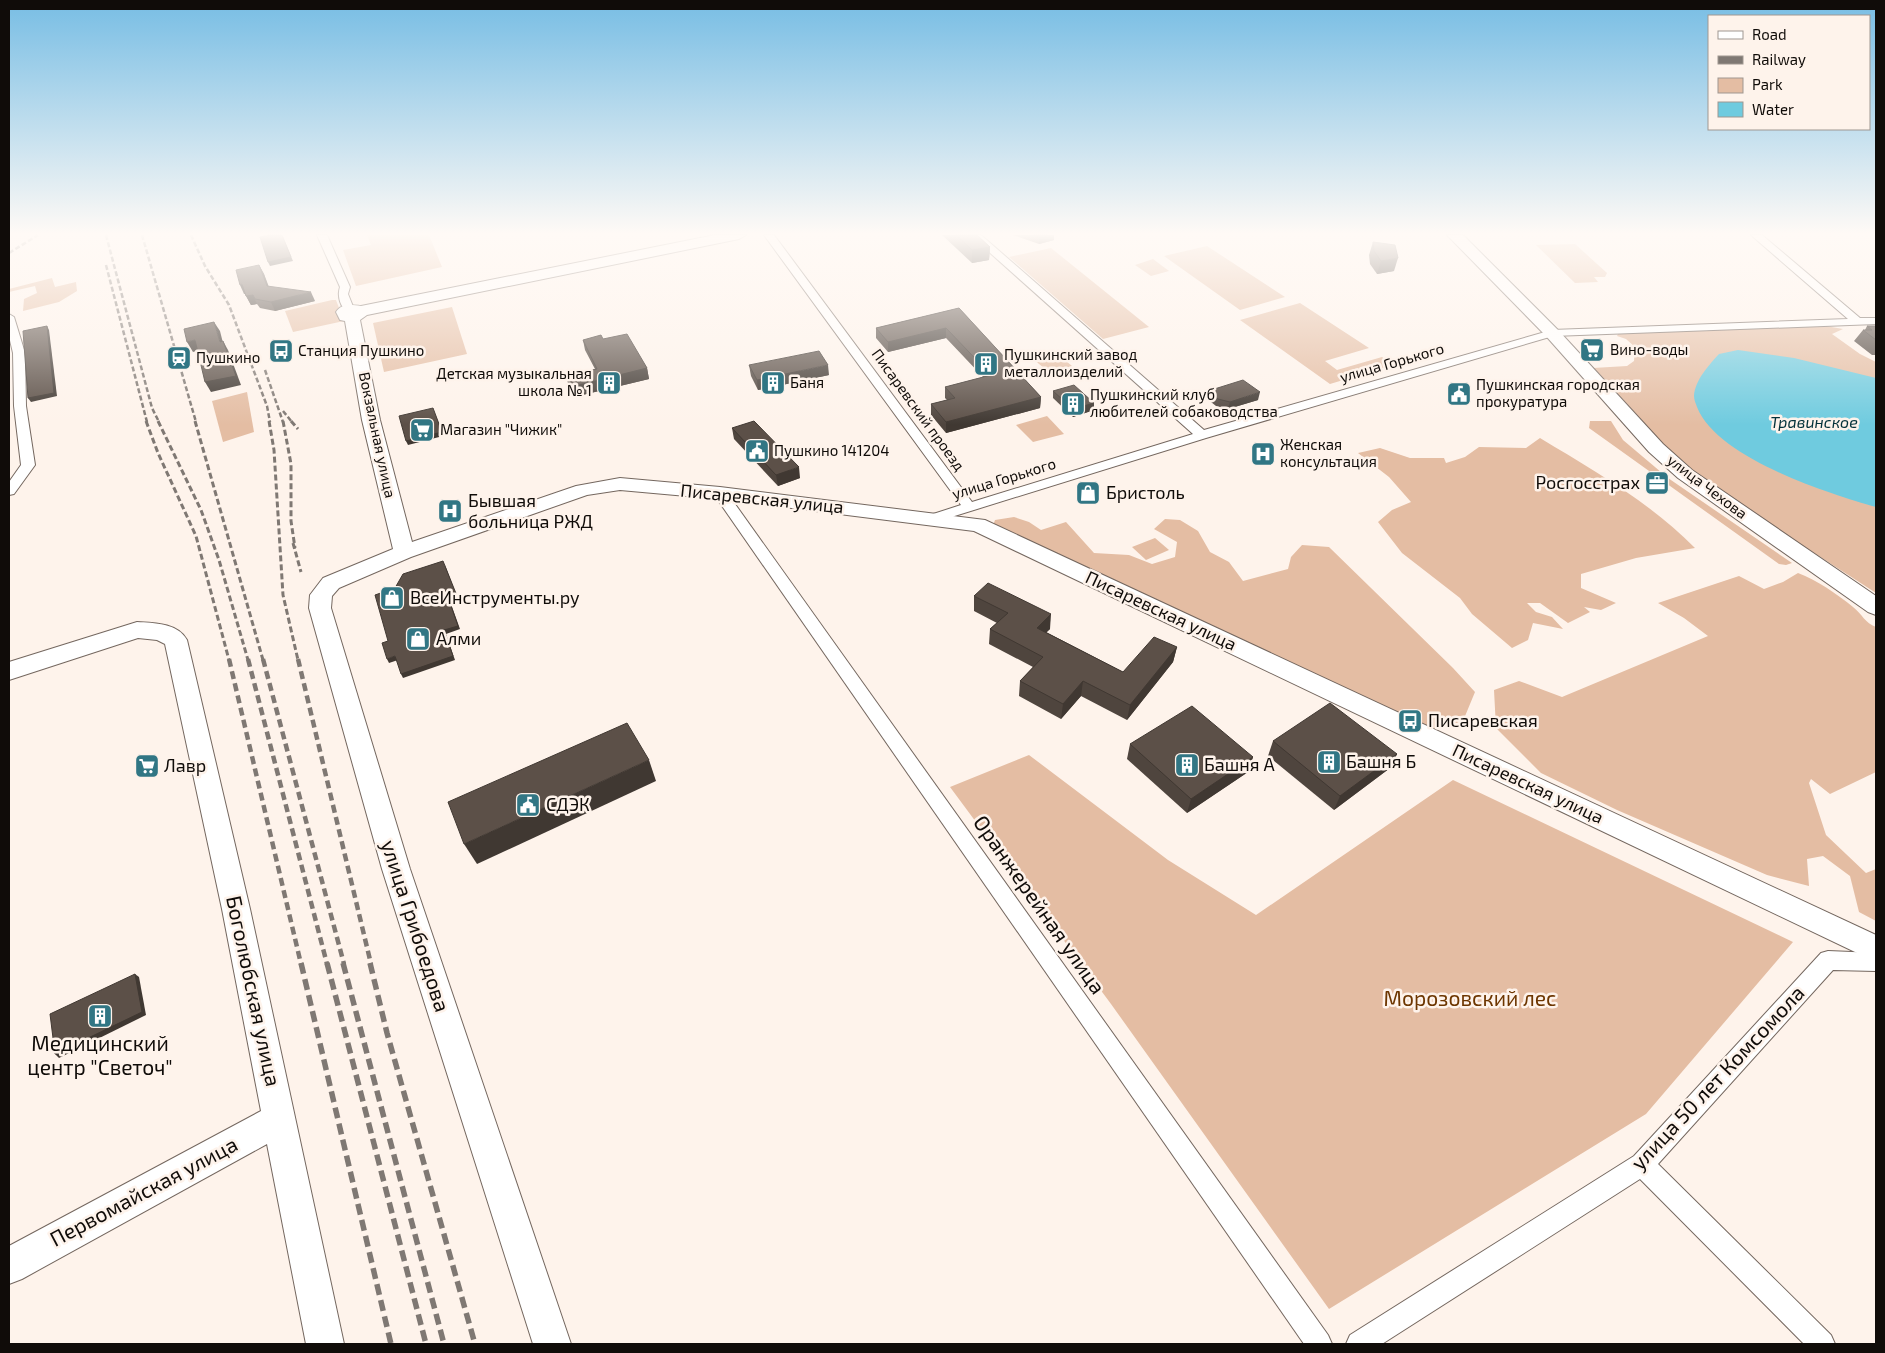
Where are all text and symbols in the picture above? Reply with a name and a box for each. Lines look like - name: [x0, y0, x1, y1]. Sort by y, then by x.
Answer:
- legend: [1708, 15, 1870, 130]
- text: Road: [1752, 25, 1787, 43]
- text: Railway: [1752, 50, 1806, 68]
- text: Park: [1752, 75, 1783, 93]
- text: Water: [1752, 100, 1794, 118]
- supermarket icon: Вино-воды: [1579, 337, 1605, 363]
- bus stop icon: Станция Пушкино: [268, 338, 294, 364]
- street label: улица Горького: [1338, 339, 1446, 386]
- place label: Вино-воды: [1610, 340, 1688, 358]
- place label: Станция Пушкино: [298, 341, 424, 360]
- station icon: Пушкино: [166, 345, 192, 371]
- street label: Писаревский проезд: [869, 345, 969, 474]
- place label: Пушкинский завод металлоизделий: [1004, 345, 1137, 380]
- place label: Пушкино: [196, 348, 260, 367]
- building icon: Пушкинский завод металлоизделий: [973, 351, 999, 377]
- place label: Детская музыкальная школа № 1: [436, 364, 592, 399]
- street label: Вокзальная улица: [355, 370, 400, 500]
- building icon: Детская музыкальная школа № 1: [596, 370, 622, 396]
- building icon: Баня: [760, 370, 786, 396]
- place label: Баня: [790, 373, 824, 391]
- place label: Пушкинская городская прокуратура: [1476, 375, 1640, 411]
- public building icon: Пушкинская городская прокуратура: [1446, 381, 1472, 407]
- place label: Пушкинский клуб любителей собаководства: [1090, 385, 1278, 420]
- building icon: Пушкинский клуб любителей собаководства: [1060, 391, 1086, 417]
- water label: Травинское: [1770, 412, 1858, 431]
- supermarket icon: Магазин "Чижик": [409, 417, 435, 443]
- place label: Магазин "Чижик": [440, 420, 562, 438]
- place label: Женская консультация: [1280, 435, 1377, 471]
- public building icon: Пушкино 141204: [744, 438, 770, 464]
- place label: Пушкино 141204: [774, 441, 889, 460]
- hospital icon: Женская консультация: [1250, 441, 1276, 467]
- street label: улица Чехова: [1663, 450, 1751, 523]
- street label: улица Горького: [950, 454, 1058, 503]
- office icon: Росгосстрах: [1644, 470, 1670, 496]
- place label: Росгосстрах: [1536, 471, 1640, 493]
- street label: Писаревская улица: [679, 478, 845, 518]
- shop icon: Бристоль: [1075, 480, 1101, 506]
- place label: Бристоль: [1106, 481, 1185, 503]
- place label: Бывшая больница РЖД: [468, 489, 593, 532]
- hospital icon: Бывшая больница РЖД: [437, 498, 463, 524]
- street label: Писаревская улица: [1082, 565, 1240, 655]
- shop icon: ВсеИнструменты.ру: [379, 585, 405, 611]
- place label: ВсеИнструменты.ру: [410, 586, 580, 608]
- shop icon: Алми: [405, 626, 431, 652]
- place label: Алми: [436, 627, 481, 649]
- bus stop icon: Писаревская: [1397, 708, 1423, 734]
- place label: Писаревская: [1428, 709, 1538, 731]
- street label: Писаревская улица: [1449, 738, 1607, 828]
- building icon: Башня Б: [1316, 749, 1342, 775]
- place label: Башня Б: [1346, 750, 1416, 772]
- building icon: Башня А: [1174, 752, 1200, 778]
- supermarket icon: Лавр: [134, 753, 160, 779]
- place label: Башня А: [1204, 753, 1275, 775]
- place label: Лавр: [164, 754, 206, 776]
- public building icon: СДЭК: [515, 792, 541, 818]
- place label: СДЭК: [546, 793, 590, 815]
- street label: Оранжерейная улица: [968, 810, 1111, 999]
- street label: улица Грибоедова: [376, 836, 456, 1015]
- street label: Боголюбская улица: [221, 893, 287, 1089]
- street label: улица 50 лет Комсомола: [1625, 980, 1810, 1175]
- park label: Морозовский лес: [1384, 985, 1556, 1010]
- building icon: Медицинский центр "Светоч": [87, 1003, 113, 1029]
- place label: Медицинский центр "Светоч": [27, 1030, 173, 1079]
- street label: Первомайская улица: [45, 1131, 242, 1252]

